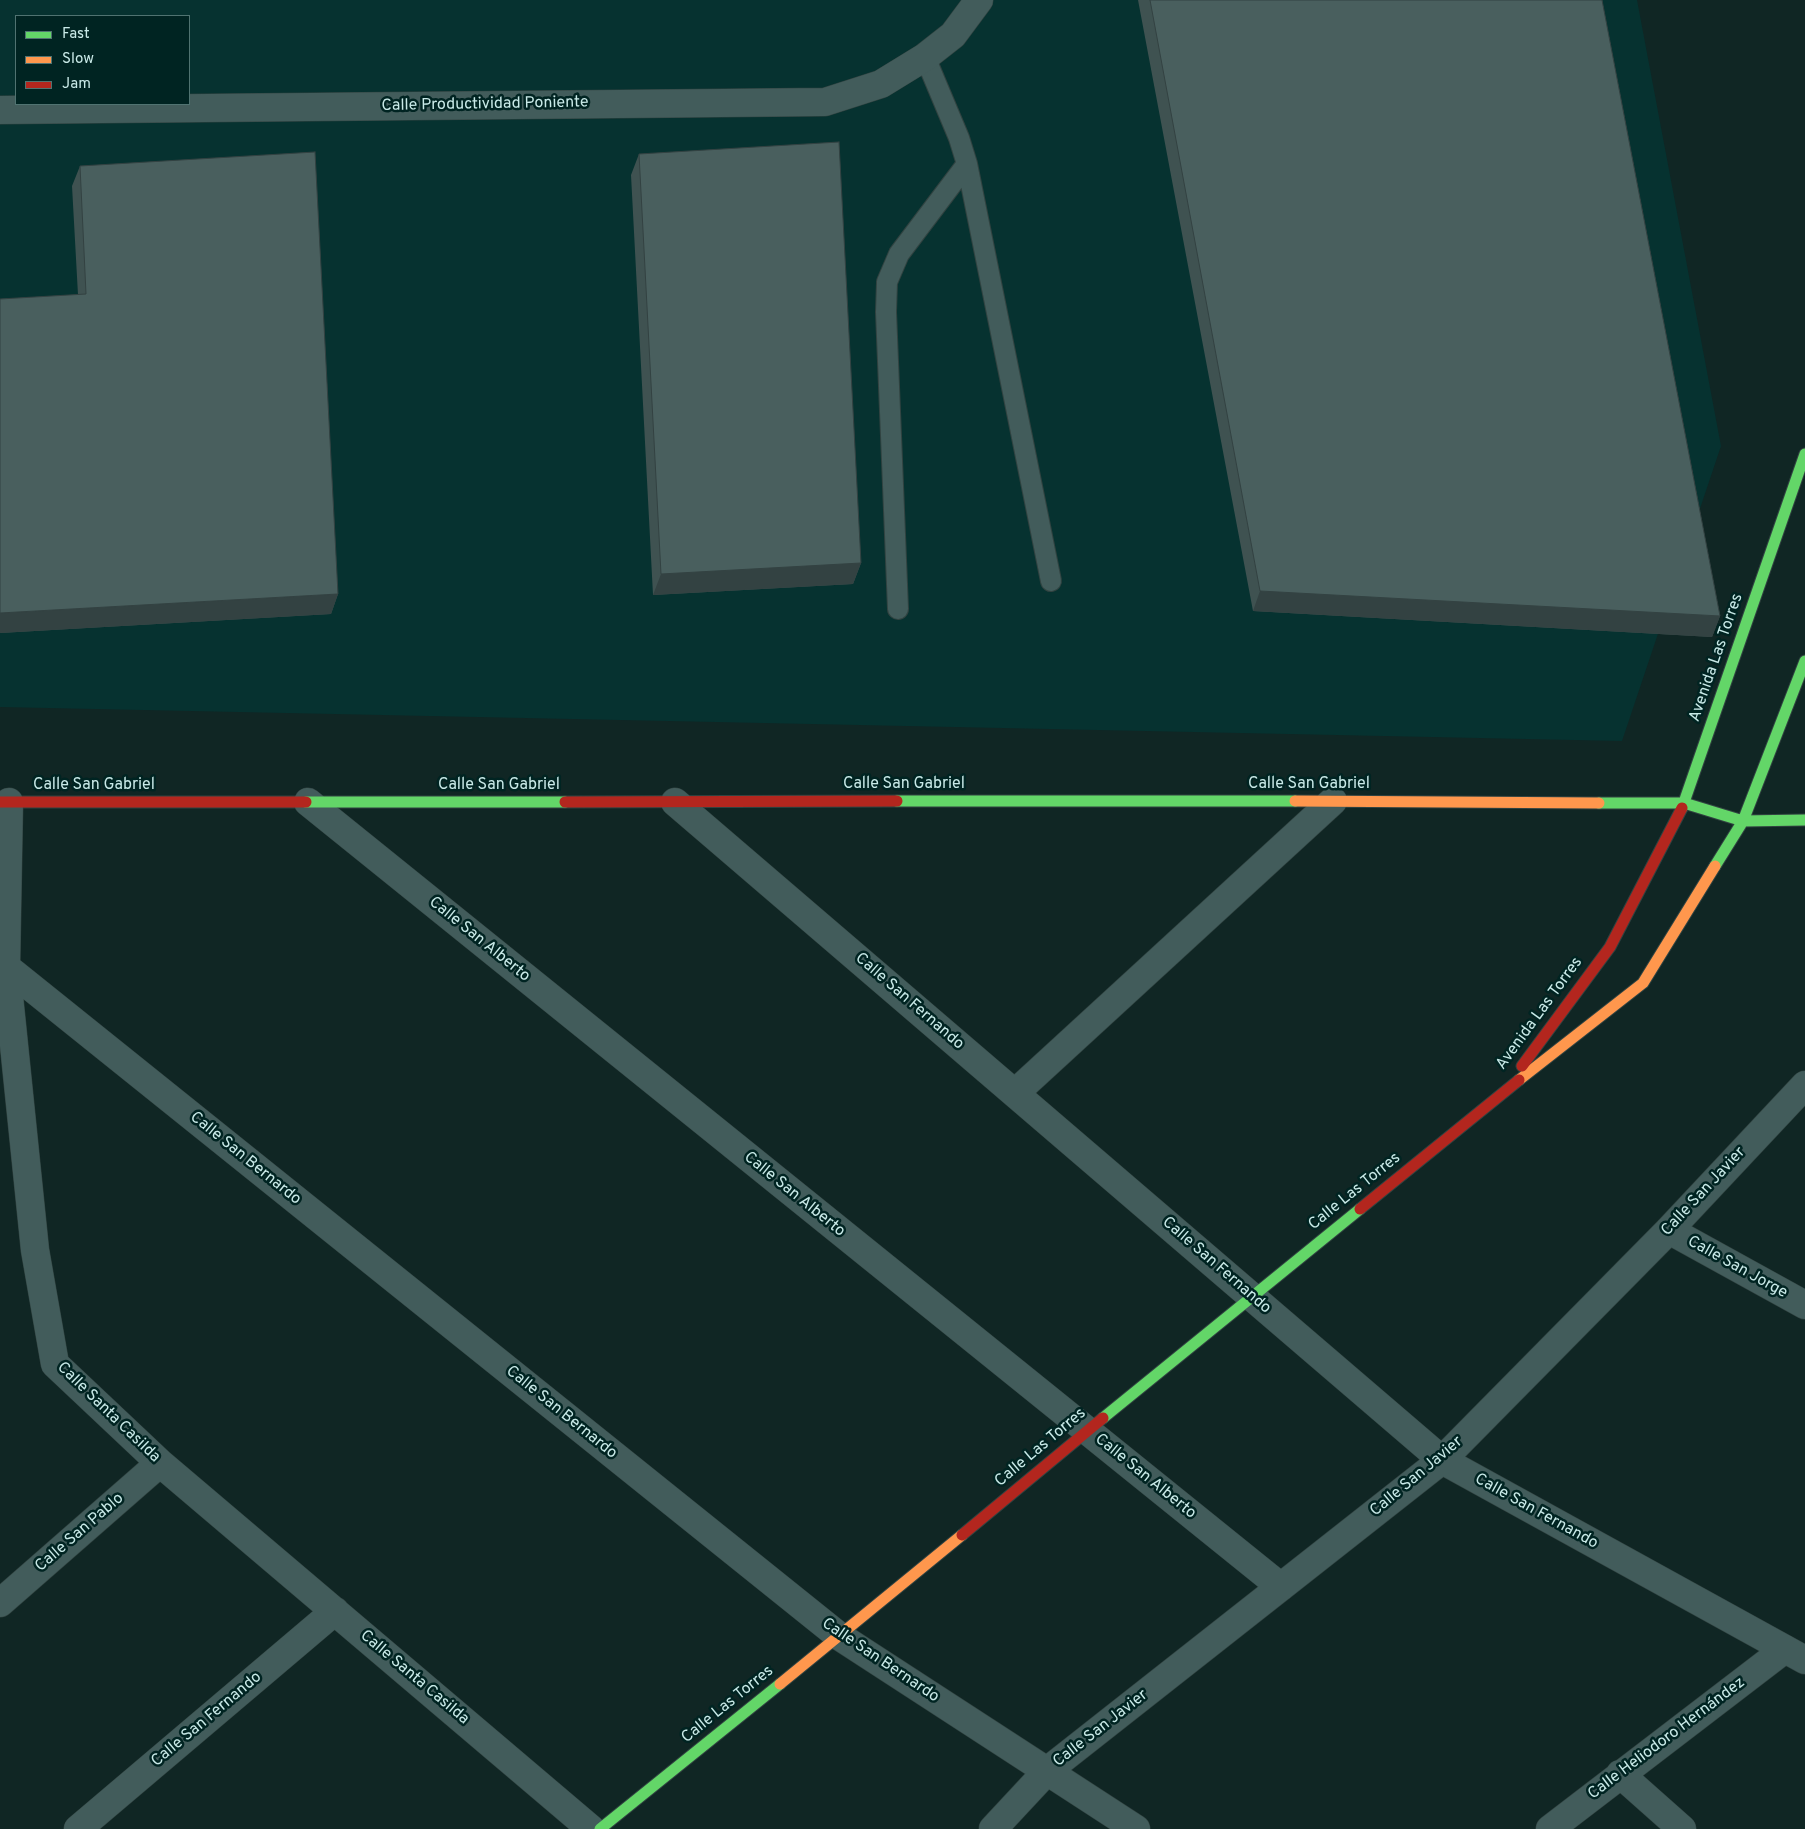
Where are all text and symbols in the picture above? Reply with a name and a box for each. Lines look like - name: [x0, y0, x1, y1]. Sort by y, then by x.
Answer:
- legend: [15, 15, 190, 105]
- text: Fast: [62, 25, 90, 44]
- text: Slow: [62, 50, 94, 69]
- text: Jam: [62, 75, 91, 94]
- street label: Calle Productividad Poniente: [381, 94, 589, 116]
- street label: Avenida Las Torres: [1686, 591, 1748, 725]
- street label: Calle San Gabriel: [843, 775, 965, 795]
- street label: Calle San Gabriel: [1248, 775, 1370, 795]
- street label: Calle San Gabriel: [33, 776, 155, 796]
- street label: Calle San Gabriel: [438, 776, 560, 796]
- street label: Calle San Alberto: [424, 893, 534, 987]
- street label: Calle San Fernando: [851, 949, 967, 1055]
- street label: Avenida Las Torres: [1493, 954, 1587, 1074]
- street label: Calle San Bernardo: [186, 1108, 304, 1210]
- street label: Calle San Javier: [1658, 1143, 1750, 1241]
- street label: Calle San Alberto: [739, 1148, 849, 1242]
- street label: Calle Las Torres: [1305, 1149, 1405, 1235]
- street label: Calle San Fernando: [1158, 1213, 1274, 1319]
- street label: Calle San Jorge: [1684, 1233, 1790, 1303]
- street label: Calle Santa Casilda: [52, 1359, 164, 1467]
- street label: Calle San Bernardo: [502, 1362, 620, 1464]
- street label: Calle Las Torres: [992, 1404, 1090, 1492]
- street label: Calle San Alberto: [1090, 1430, 1200, 1524]
- street label: Calle San Javier: [1367, 1433, 1467, 1521]
- street label: Calle San Fernando: [1471, 1470, 1601, 1554]
- street label: Calle San Pablo: [32, 1489, 128, 1577]
- street label: Calle San Bernardo: [818, 1615, 942, 1707]
- street label: Calle Santa Casilda: [356, 1627, 472, 1729]
- street label: Calle Las Torres: [678, 1662, 778, 1748]
- street label: Calle San Fernando: [148, 1668, 266, 1772]
- street label: Calle Heliodoro Hernández: [1585, 1674, 1749, 1804]
- street label: Calle San Javier: [1050, 1686, 1152, 1772]

